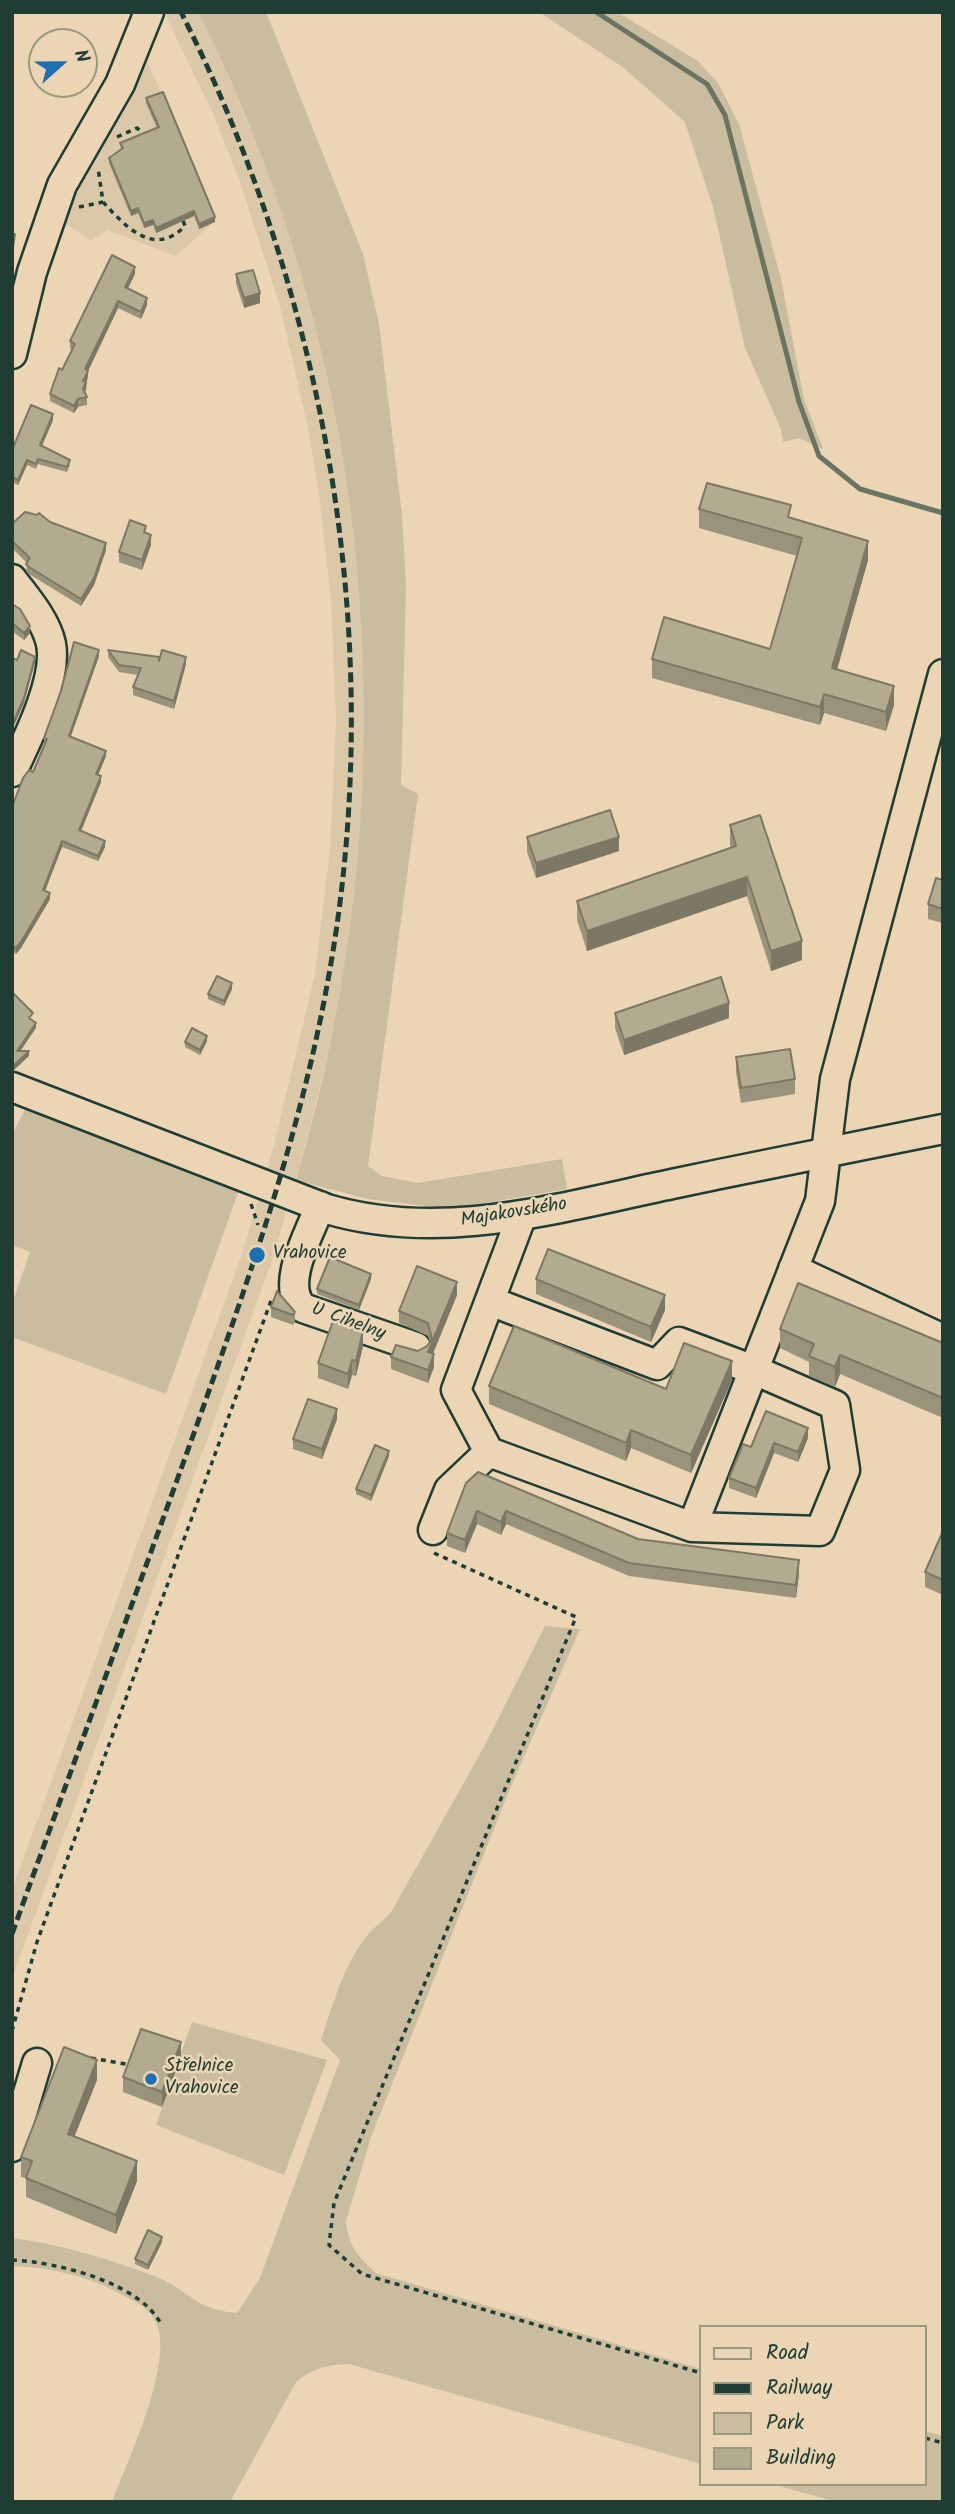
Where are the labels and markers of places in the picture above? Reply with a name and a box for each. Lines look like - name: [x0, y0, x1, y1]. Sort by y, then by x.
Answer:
- place label: Vrahovice: [273, 1244, 347, 1266]
- marker: Vrahovice: [247, 1245, 267, 1265]
- place label: Střelnice Vrahovice: [165, 2057, 239, 2101]
- marker: Střelnice Vrahovice: [143, 2071, 159, 2087]

